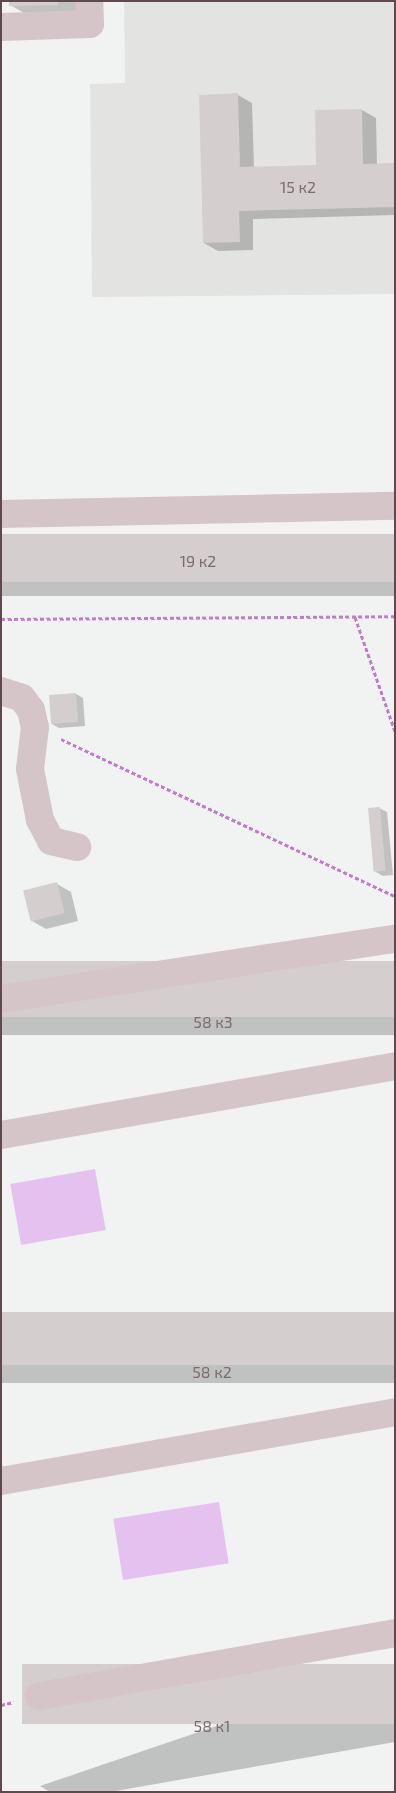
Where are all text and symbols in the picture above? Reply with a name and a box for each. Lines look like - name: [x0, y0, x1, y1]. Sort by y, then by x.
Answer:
- house number: 15 к2: [280, 177, 316, 197]
- house number: 19 к2: [180, 551, 216, 571]
- house number: 58 к3: [193, 1012, 233, 1032]
- house number: 58 к2: [192, 1362, 232, 1382]
- house number: 58 к1: [194, 1716, 230, 1736]

